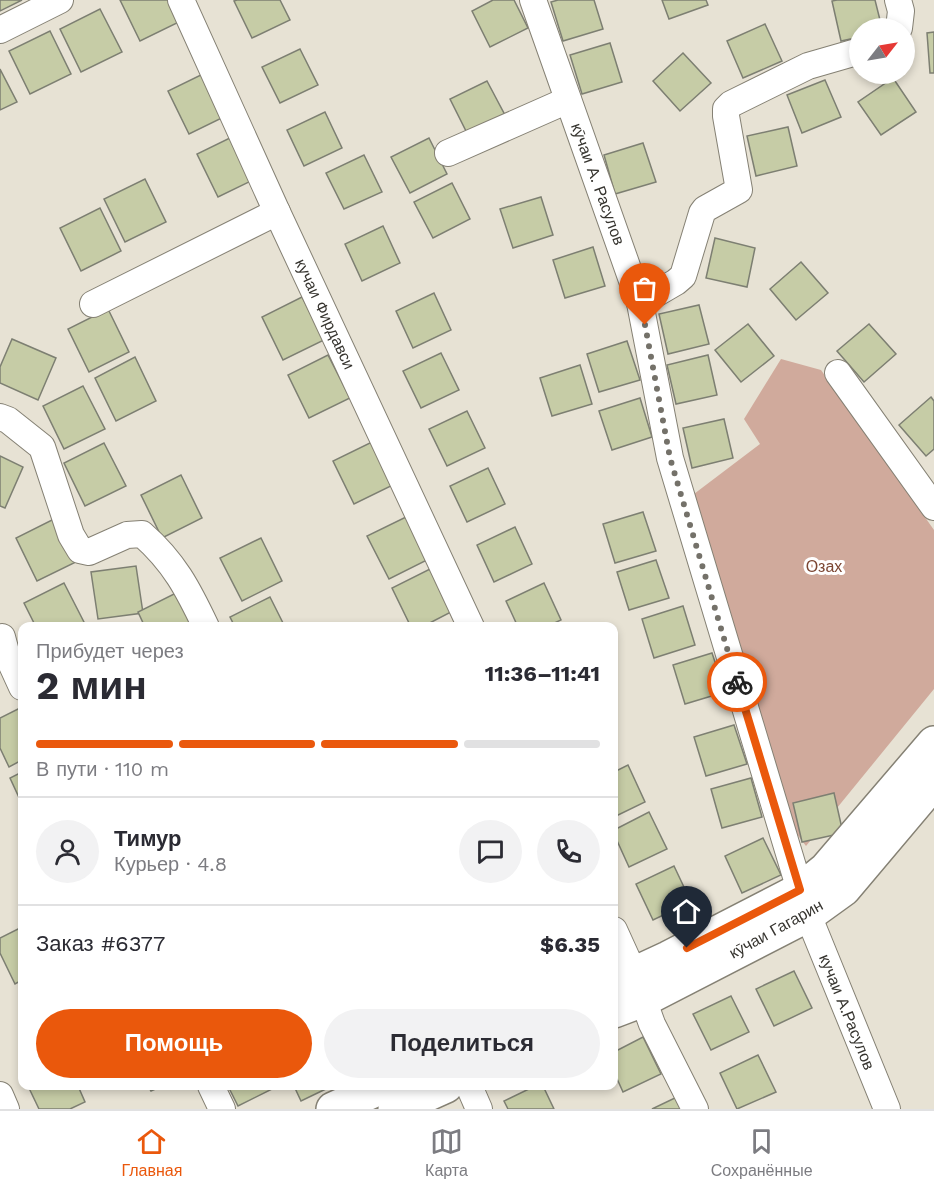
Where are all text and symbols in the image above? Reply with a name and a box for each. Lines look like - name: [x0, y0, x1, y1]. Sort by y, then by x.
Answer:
- north arrow: [849, 18, 915, 84]
- map controls: [849, 18, 915, 84]
- street label: кӯчаи А. Расулов: [567, 120, 629, 248]
- street label: кучаи Фирдавси: [291, 256, 359, 372]
- pin: [619, 263, 670, 325]
- icon: bag: [628, 272, 661, 305]
- park label: Озах: [806, 557, 842, 576]
- text: Прибудет через: [36, 639, 184, 663]
- courier: [707, 652, 767, 712]
- text: 11:36–11:41: [485, 661, 600, 686]
- text: 2 мин: [36, 663, 147, 708]
- icon: bike: [721, 666, 754, 699]
- text: В пути · 110 m: [36, 757, 169, 781]
- button: person: [36, 820, 99, 883]
- button: chat: [459, 820, 522, 883]
- button: phone: [537, 820, 600, 883]
- text: Тимур: [114, 826, 182, 851]
- text: Курьер · 4.8: [114, 852, 227, 876]
- pin: [661, 886, 712, 948]
- icon: home: [670, 895, 703, 928]
- street label: кӯчаи Гагарин: [726, 895, 826, 963]
- text: Заказ #6377: [36, 931, 165, 956]
- text: $6.35: [540, 932, 600, 957]
- street label: кучаи А.Расулов: [815, 951, 879, 1073]
- button: Помощь: [36, 1009, 312, 1078]
- button: Поделиться: [324, 1009, 600, 1078]
- tab: Главная: [121, 1125, 182, 1180]
- tab: Карта: [425, 1125, 468, 1180]
- tab: Сохранённые: [711, 1125, 813, 1180]

